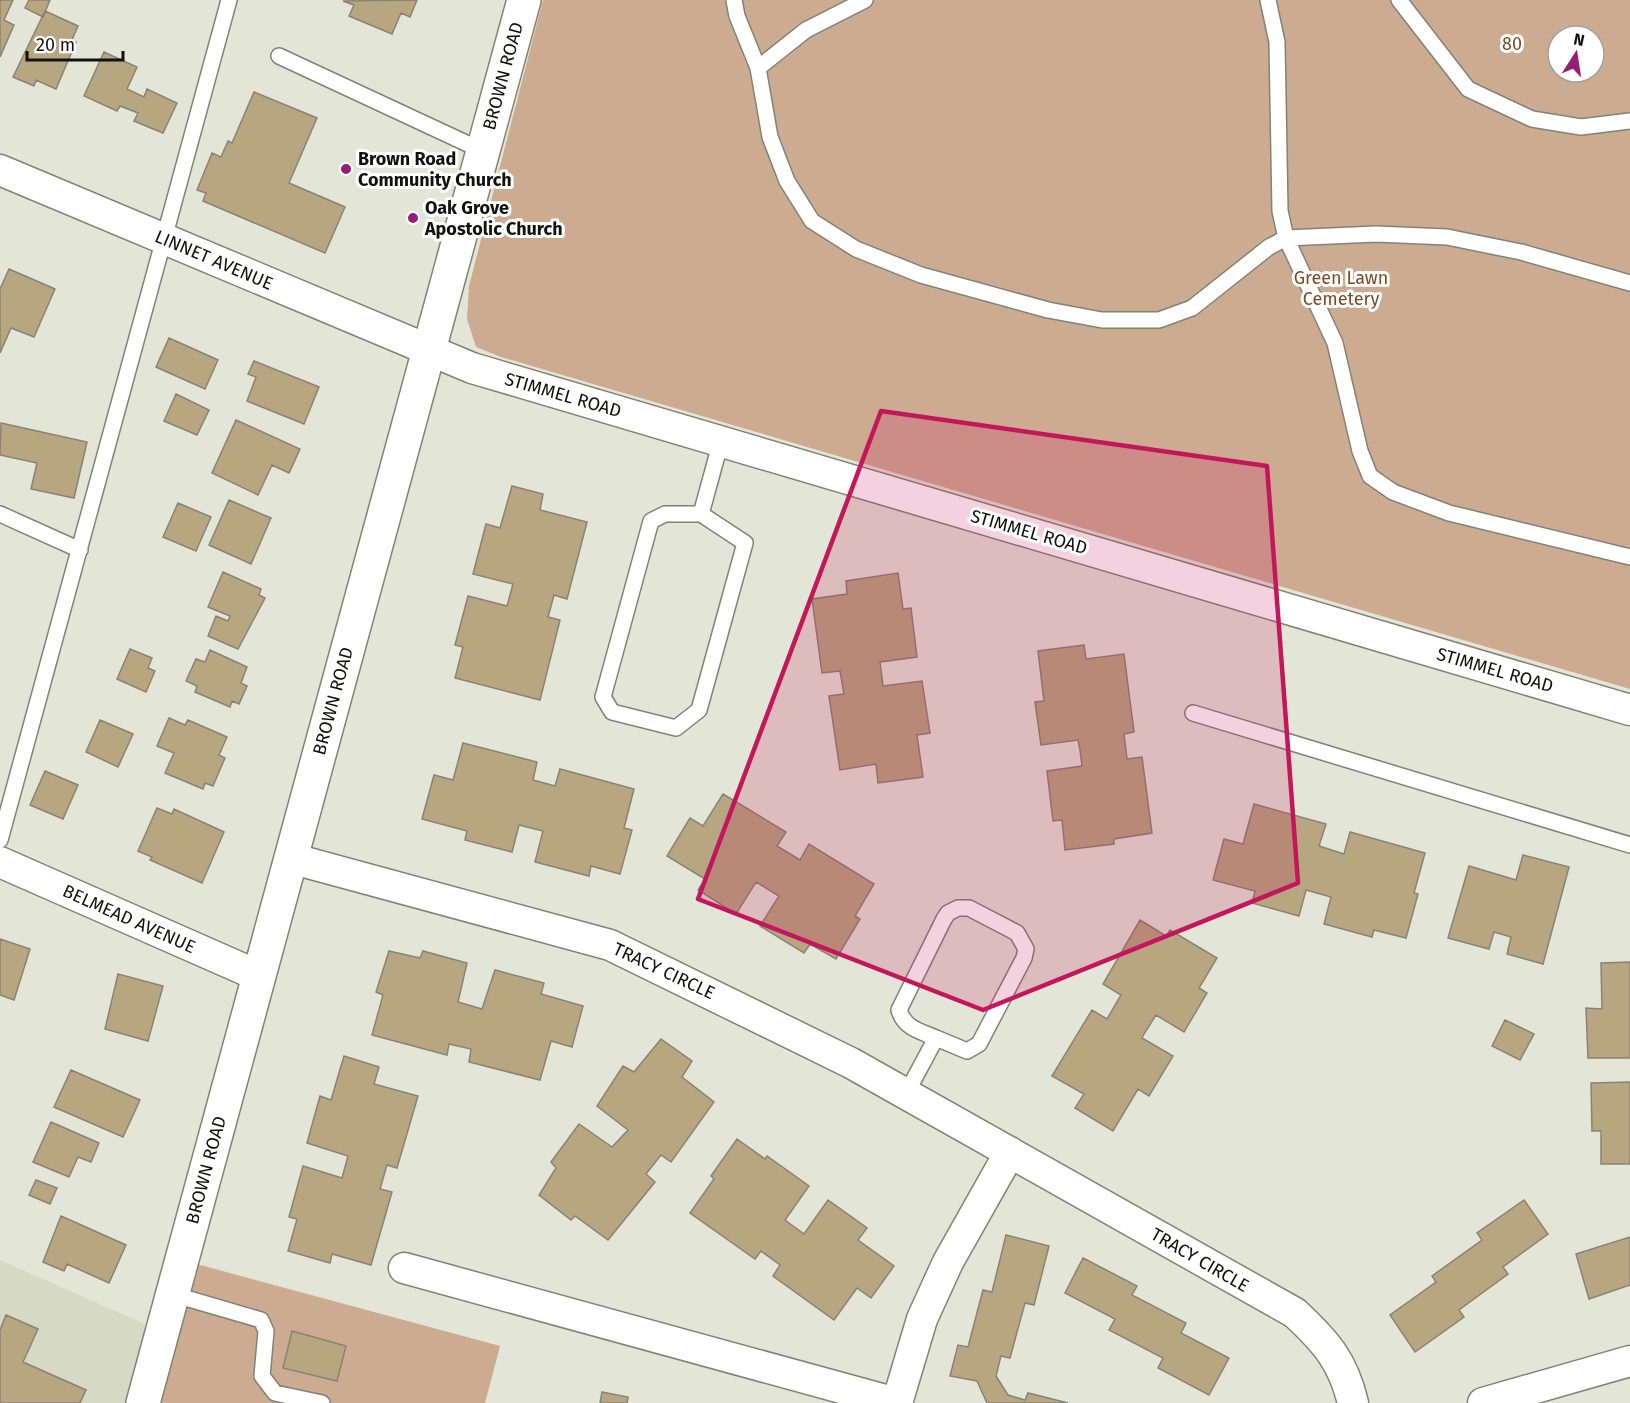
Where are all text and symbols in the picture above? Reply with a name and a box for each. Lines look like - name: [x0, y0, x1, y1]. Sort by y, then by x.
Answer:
- street label: BROWN ROAD: [478, 20, 528, 132]
- scale bar: [27, 24, 123, 62]
- north arrow: [1546, 24, 1606, 84]
- text: N: [1572, 29, 1586, 50]
- park label: 80: [1502, 33, 1522, 55]
- text: 20 m: [36, 34, 75, 56]
- place label: Brown Road Community Church: [358, 148, 512, 191]
- marker: Brown Road Community Church: [339, 162, 353, 176]
- place label: Oak Grove Apostolic Church: [424, 197, 563, 240]
- marker: Oak Grove Apostolic Church: [406, 211, 420, 225]
- street label: LINNET AVENUE: [152, 225, 276, 295]
- park label: Green Lawn Cemetery: [1294, 267, 1388, 310]
- street label: STIMMEL ROAD: [502, 368, 624, 422]
- street label: STIMMEL ROAD: [968, 505, 1090, 559]
- street label: STIMMEL ROAD: [1434, 643, 1556, 697]
- street label: BROWN ROAD: [308, 645, 358, 757]
- street label: BELMEAD AVENUE: [59, 880, 199, 958]
- street label: TRACY CIRCLE: [610, 938, 718, 1004]
- street label: BROWN ROAD: [181, 1114, 231, 1226]
- street label: TRACY CIRCLE: [1147, 1223, 1253, 1297]

